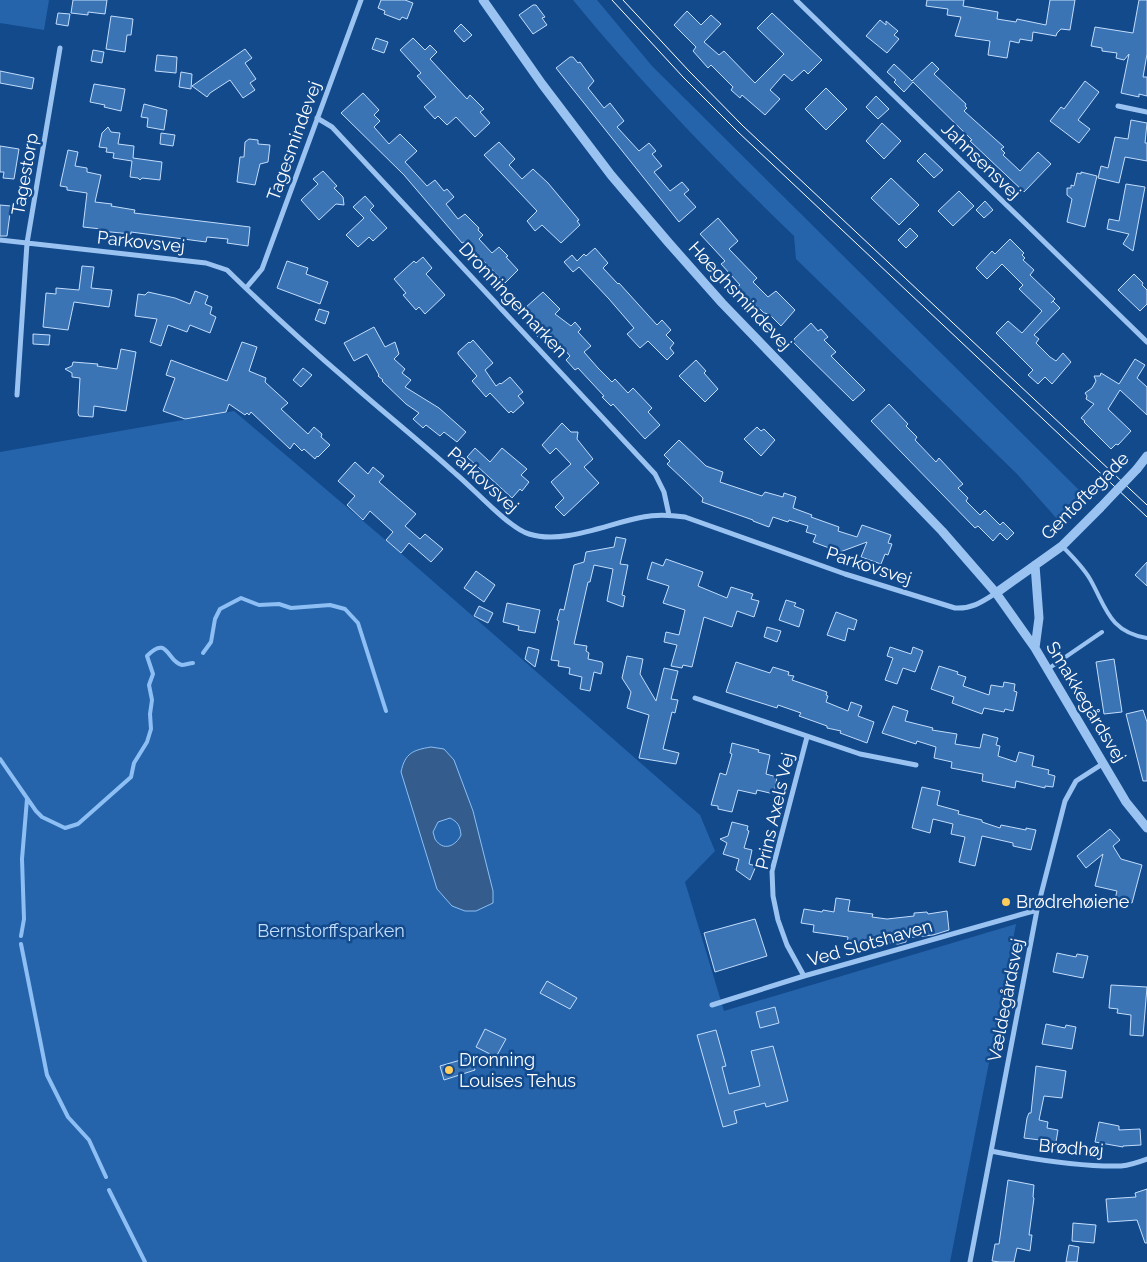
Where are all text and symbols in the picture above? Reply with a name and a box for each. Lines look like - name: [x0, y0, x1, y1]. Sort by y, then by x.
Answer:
- street label: Tagesmindevej: [262, 78, 325, 203]
- street label: Jahnsensvej: [938, 118, 1025, 203]
- street label: Tagestorp: [7, 131, 42, 217]
- street label: Parkovsvej: [96, 226, 186, 257]
- street label: Høeghsmindevej: [685, 237, 796, 354]
- street label: Dronningemarken: [455, 238, 572, 361]
- street label: Parkovsvej: [443, 442, 523, 517]
- street label: Gentoftegade: [1036, 447, 1133, 544]
- street label: Parkovsvej: [824, 542, 914, 589]
- street label: Smakkegårdsvej: [1042, 638, 1131, 766]
- street label: Prins Axels Vej: [751, 750, 798, 871]
- place label: Brødrehøiene: [1016, 891, 1130, 912]
- marker: Brødrehøiene: [1000, 896, 1012, 908]
- street label: Ved Slotshaven: [805, 915, 935, 970]
- park label: Bernstorffsparken: [257, 920, 405, 941]
- street label: Vældegårdsvej: [983, 936, 1028, 1063]
- place label: Dronning Louises Tehus: [459, 1049, 576, 1091]
- marker: Dronning Louises Tehus: [443, 1064, 455, 1076]
- street label: Brødhøj: [1038, 1134, 1104, 1161]

